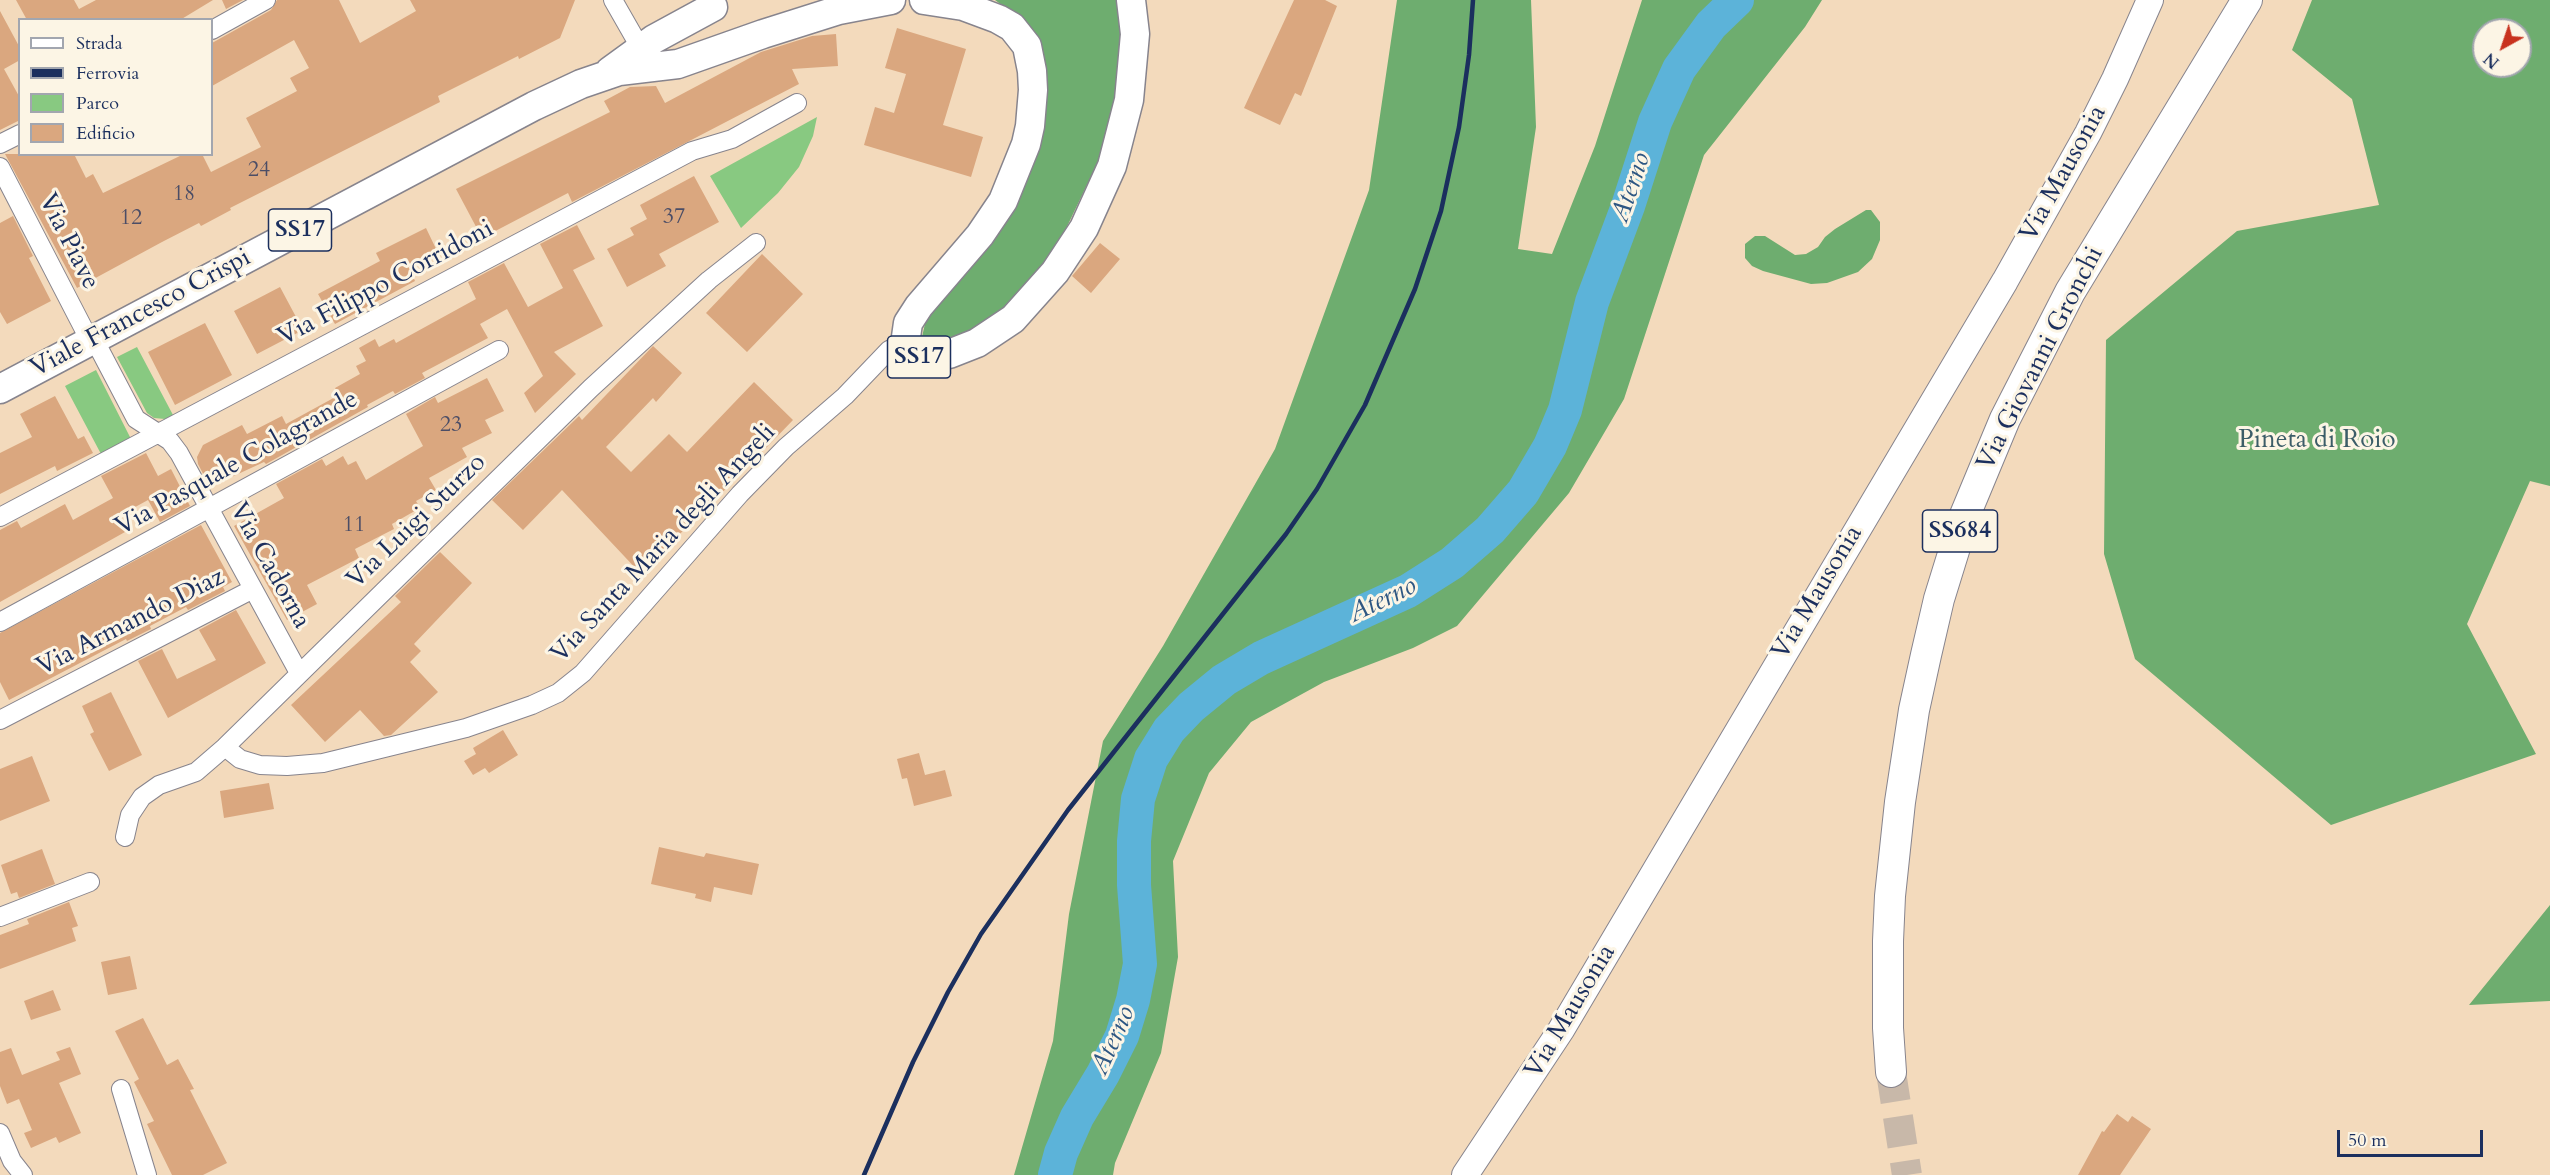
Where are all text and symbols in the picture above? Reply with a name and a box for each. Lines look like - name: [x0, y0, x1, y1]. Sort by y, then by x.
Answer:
- legend: [18, 18, 213, 156]
- north arrow: [2472, 18, 2532, 78]
- text: Strada: [76, 31, 122, 56]
- text: N: [2479, 47, 2504, 73]
- text: Ferrovia: [76, 61, 139, 86]
- text: Parco: [76, 91, 119, 116]
- street label: Via Mausonia: [2014, 101, 2114, 247]
- text: Edificio: [76, 121, 135, 146]
- water label: Aterno: [1605, 149, 1659, 227]
- house number: 24: [248, 158, 270, 184]
- house number: 18: [173, 182, 195, 208]
- street label: Via Piave: [31, 189, 105, 295]
- house number: 37: [663, 205, 685, 231]
- house number: 12: [120, 206, 142, 232]
- road number: SS17: [268, 209, 332, 251]
- street label: Via Filippo Corridoni: [273, 214, 499, 354]
- street label: Via Giovanni Gronchi: [1971, 242, 2111, 476]
- street label: Viale Francesco Crispi: [25, 243, 257, 385]
- road number: SS17: [888, 336, 950, 378]
- street label: Via Pasquale Colagrande: [110, 384, 364, 544]
- house number: 23: [440, 413, 462, 439]
- street label: Via Santa Maria degli Angeli: [545, 418, 783, 670]
- park label: Pineta di Roio: [2238, 425, 2396, 457]
- street label: Via Luigi Sturzo: [341, 448, 493, 596]
- street label: Via Cadorna: [222, 498, 316, 634]
- road number: SS684: [1922, 510, 1998, 552]
- house number: 11: [343, 513, 365, 539]
- street label: Via Mausonia: [1766, 520, 1870, 666]
- street label: Via Armando Diaz: [32, 562, 230, 684]
- water label: Aterno: [1344, 571, 1422, 631]
- street label: Via Mausonia: [1519, 939, 1623, 1085]
- water label: Aterno: [1085, 1002, 1143, 1080]
- scale bar: [2340, 1118, 2486, 1156]
- text: 50 m: [2348, 1128, 2387, 1153]

